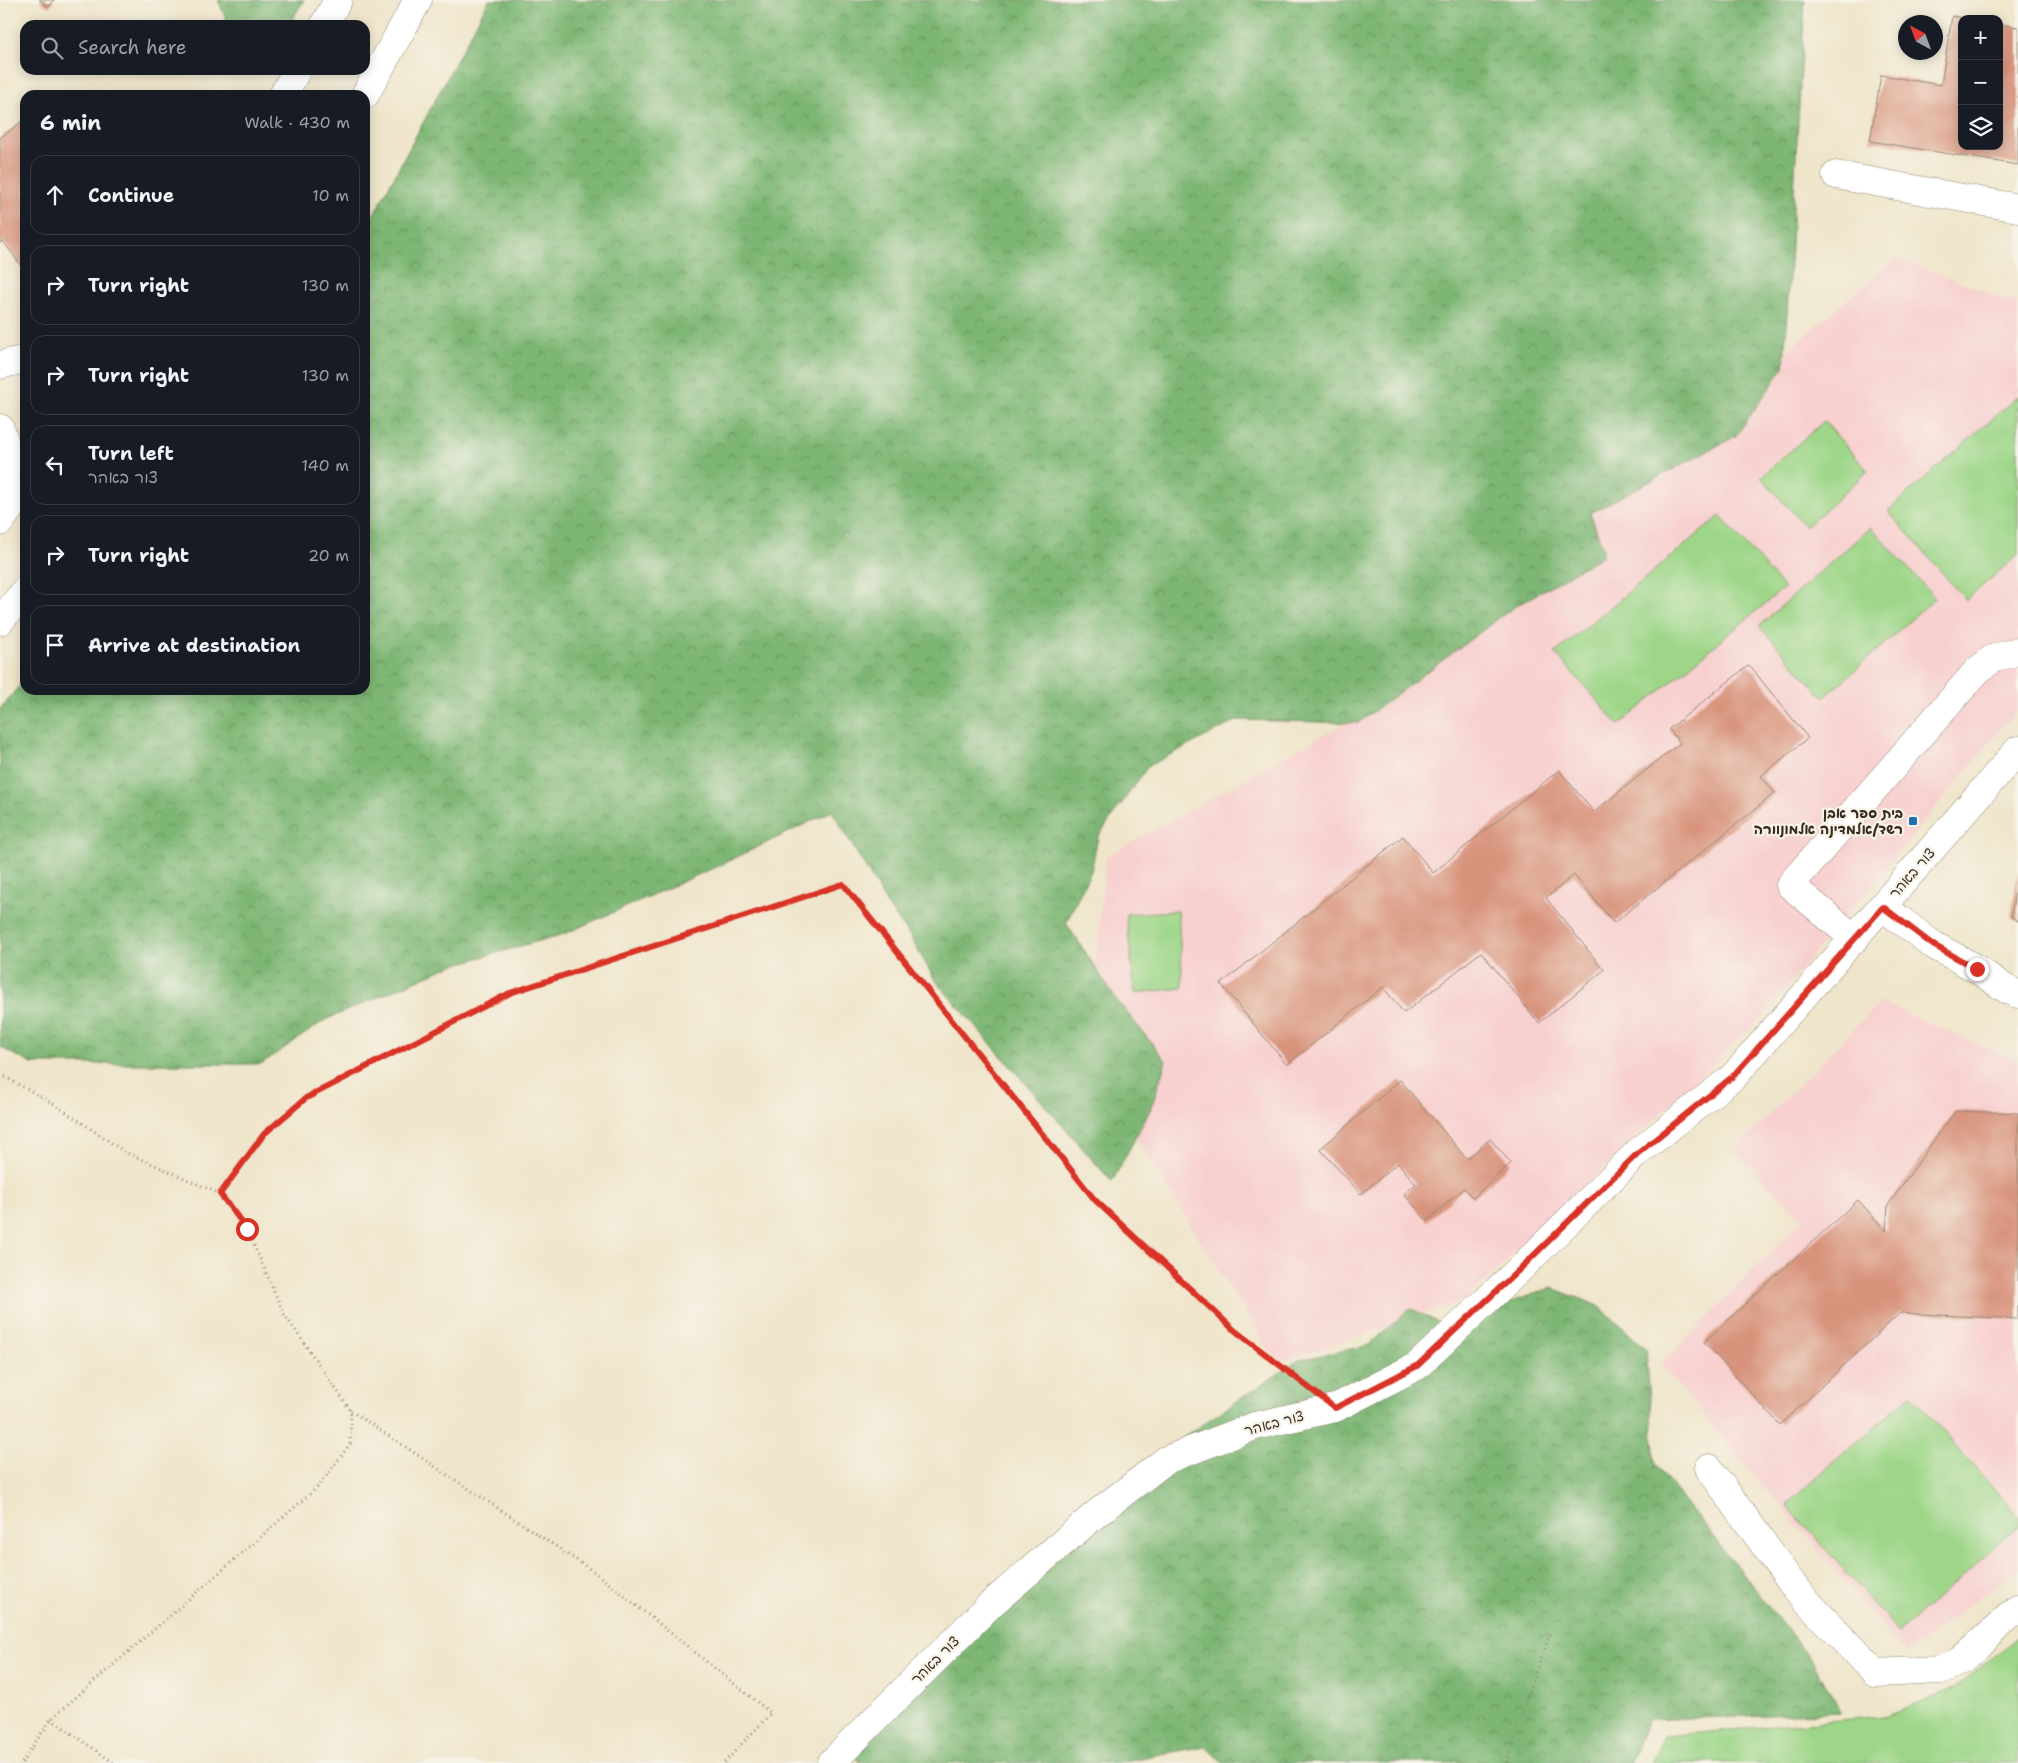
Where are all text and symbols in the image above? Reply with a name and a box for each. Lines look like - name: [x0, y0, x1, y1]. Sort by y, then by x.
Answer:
- north arrow: [1898, 15, 1943, 60]
- map controls: [1958, 15, 2003, 150]
- button: +: [1958, 15, 2003, 60]
- search box: [20, 20, 370, 75]
- icon: search: [38, 34, 66, 62]
- text: Search here: [78, 35, 187, 60]
- button: −: [1958, 60, 2003, 105]
- button: layers: [1958, 105, 2003, 150]
- text: 6 min: [40, 109, 101, 137]
- text: Walk · 430 m: [244, 112, 350, 133]
- icon: ahead: [41, 181, 69, 209]
- text: Continue: [88, 183, 174, 208]
- text: 10 m: [312, 185, 349, 206]
- icon: right: [41, 271, 69, 299]
- text: Turn right: [88, 273, 189, 298]
- text: 130 m: [302, 275, 349, 296]
- icon: right: [41, 361, 69, 389]
- text: Turn right: [88, 363, 189, 388]
- text: 130 m: [302, 365, 349, 386]
- text: Turn left: [88, 441, 174, 466]
- icon: left: [41, 451, 69, 479]
- text: 140 m: [302, 455, 349, 476]
- text: צור באהר: [88, 467, 158, 488]
- icon: right: [41, 541, 69, 569]
- text: Turn right: [88, 543, 189, 568]
- text: 20 m: [308, 545, 349, 566]
- icon: arrive: [41, 631, 69, 659]
- text: Arrive at destination: [88, 633, 300, 658]
- place label: בית ספר אבן רשד/אלמדינה אלמונוורה: [1754, 804, 1903, 838]
- marker: בית ספר אבן רשד/אלמדינה אלמונוורה: [1907, 815, 1919, 827]
- street label: צור באהר: [1885, 844, 1939, 902]
- route end: [1966, 958, 1989, 981]
- route start: [236, 1218, 259, 1241]
- street label: צור באהר: [1242, 1406, 1306, 1440]
- street label: צור באהר: [907, 1632, 963, 1688]

